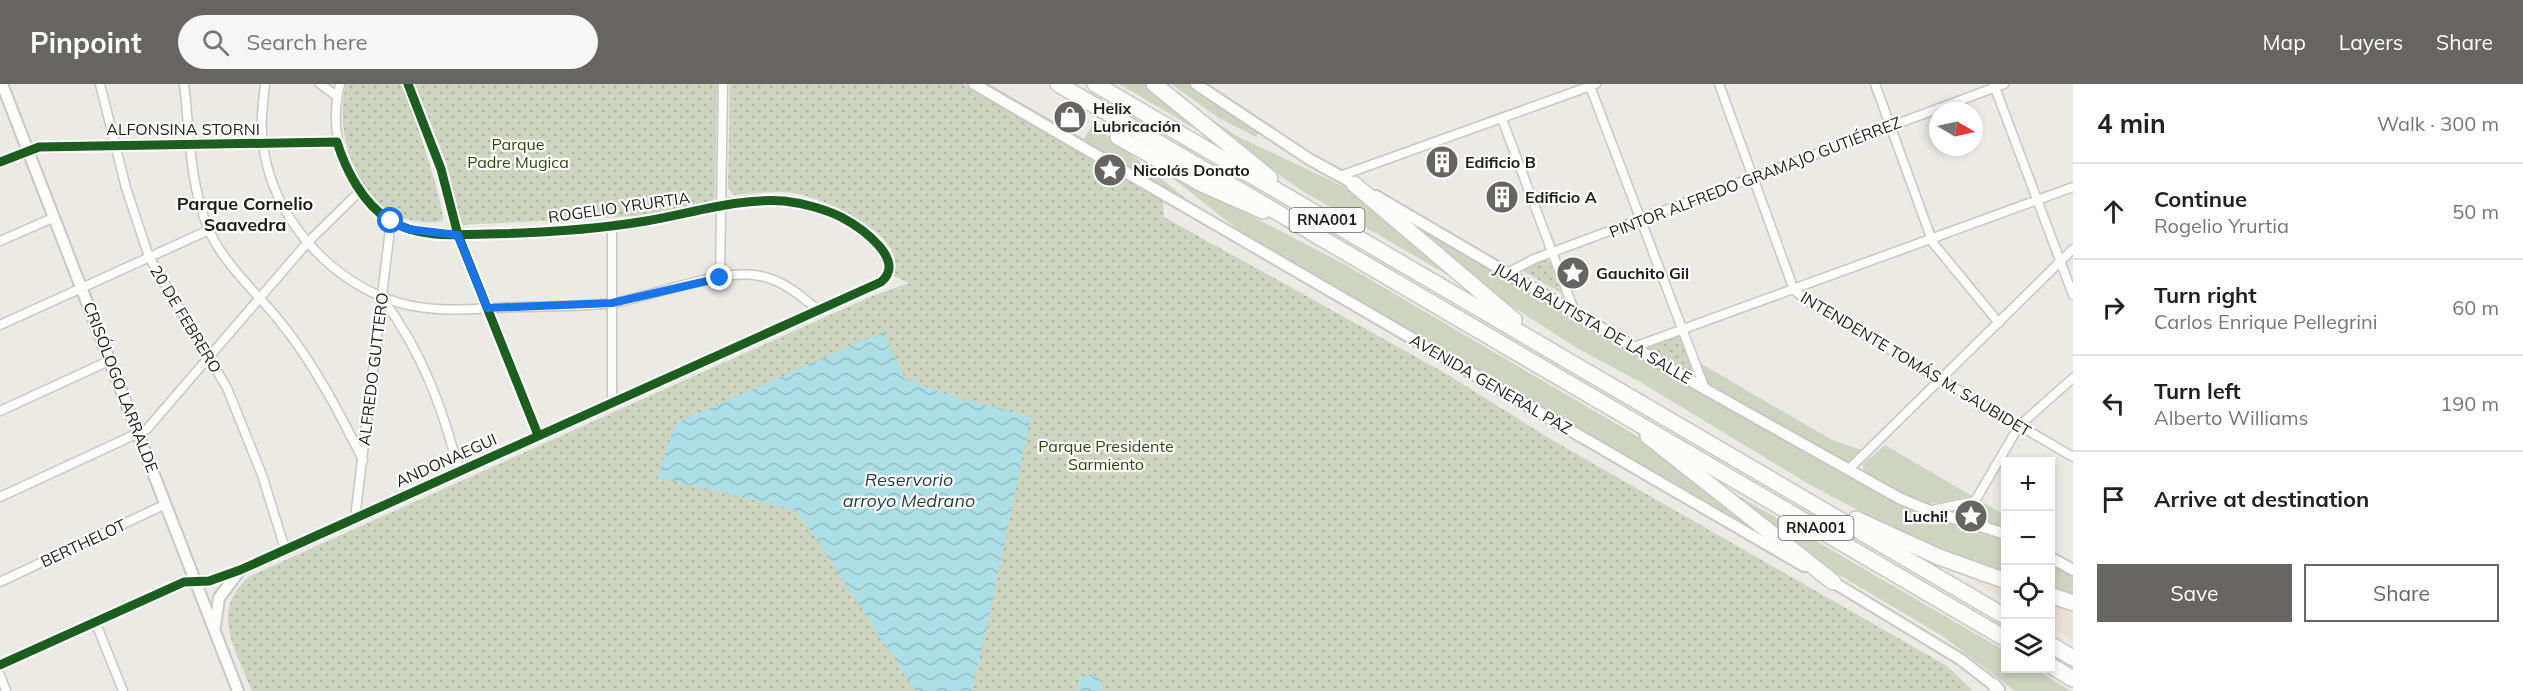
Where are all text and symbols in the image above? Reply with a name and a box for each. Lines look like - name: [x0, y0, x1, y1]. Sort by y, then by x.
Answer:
- search box: [178, 15, 598, 69]
- text: Pinpoint: [30, 25, 142, 60]
- icon: search: [199, 26, 232, 59]
- text: Search here: [247, 28, 368, 56]
- text: Map: [2263, 29, 2306, 55]
- text: Layers: [2339, 29, 2403, 55]
- text: Share: [2436, 29, 2493, 55]
- place label: Helix Lubricación: [1093, 98, 1181, 136]
- shop icon: Helix Lubricación: [1052, 99, 1088, 135]
- north arrow: [1929, 102, 1983, 156]
- text: 4 min: [2097, 107, 2166, 140]
- text: Walk · 300 m: [2377, 111, 2499, 136]
- street label: PINTOR ALFREDO GRAMAJO GUTIÉRREZ: [1606, 112, 1904, 242]
- street label: ALFONSINA STORNI: [106, 119, 260, 139]
- park label: Parque Padre Mugica: [467, 134, 569, 172]
- building icon: Edificio B: [1424, 144, 1460, 180]
- place icon: Nicolás Donato: [1092, 152, 1128, 188]
- place label: Edificio B: [1465, 152, 1536, 172]
- place label: Nicolás Donato: [1133, 160, 1250, 180]
- building icon: Edificio A: [1484, 179, 1520, 215]
- text: Continue: [2154, 185, 2247, 213]
- street label: ROGELIO YRURTIA: [547, 187, 691, 227]
- place label: Edificio A: [1525, 187, 1597, 207]
- district label: Parque Cornelio Saavedra: [177, 192, 313, 236]
- icon: ahead: [2097, 195, 2130, 228]
- text: 50 m: [2452, 199, 2499, 224]
- route start: [377, 207, 403, 233]
- road number: RNA001: [1290, 208, 1364, 232]
- text: Rogelio Yrurtia: [2154, 213, 2289, 238]
- place icon: Gauchito Gil: [1555, 255, 1591, 291]
- street label: JUAN BAUTISTA DE LA SALLE: [1490, 258, 1696, 388]
- street label: 20 DE FEBRERO: [146, 262, 226, 376]
- place label: Gauchito Gil: [1596, 263, 1689, 283]
- route end: [706, 264, 732, 290]
- text: Turn right: [2154, 281, 2257, 309]
- street label: INTENDENTE TOMÁS M. SAUBIDET: [1797, 287, 2035, 441]
- street label: ALFREDO GUTTERO: [354, 291, 392, 447]
- icon: right: [2097, 291, 2130, 324]
- text: 60 m: [2452, 295, 2499, 320]
- street label: CRISÓLOGO LARRALDE: [79, 299, 163, 475]
- text: Carlos Enrique Pellegrini: [2154, 309, 2378, 334]
- street label: AVENIDA GENERAL PAZ: [1406, 329, 1576, 439]
- text: Turn left: [2154, 377, 2241, 405]
- icon: left: [2097, 387, 2130, 420]
- text: 190 m: [2440, 391, 2499, 416]
- text: Alberto Williams: [2154, 405, 2308, 430]
- street label: ANDONAEGUI: [392, 429, 500, 491]
- park label: Parque Presidente Sarmiento: [1038, 436, 1174, 474]
- map controls: [2001, 457, 2055, 673]
- button: +: [2001, 457, 2055, 511]
- water label: Reservorio arroyo Medrano: [843, 468, 975, 512]
- icon: arrive: [2097, 483, 2130, 516]
- text: Arrive at destination: [2154, 485, 2369, 513]
- place icon: Luchi!: [1953, 498, 1989, 534]
- place label: Luchi!: [1904, 506, 1948, 526]
- button: −: [2001, 511, 2055, 565]
- street label: BERTHELOT: [37, 514, 129, 571]
- road number: RNA001: [1778, 516, 1854, 540]
- button: Save: [2097, 564, 2292, 622]
- button: Share: [2304, 564, 2499, 622]
- button: locate: [2001, 565, 2055, 619]
- button: layers: [2001, 619, 2055, 673]

